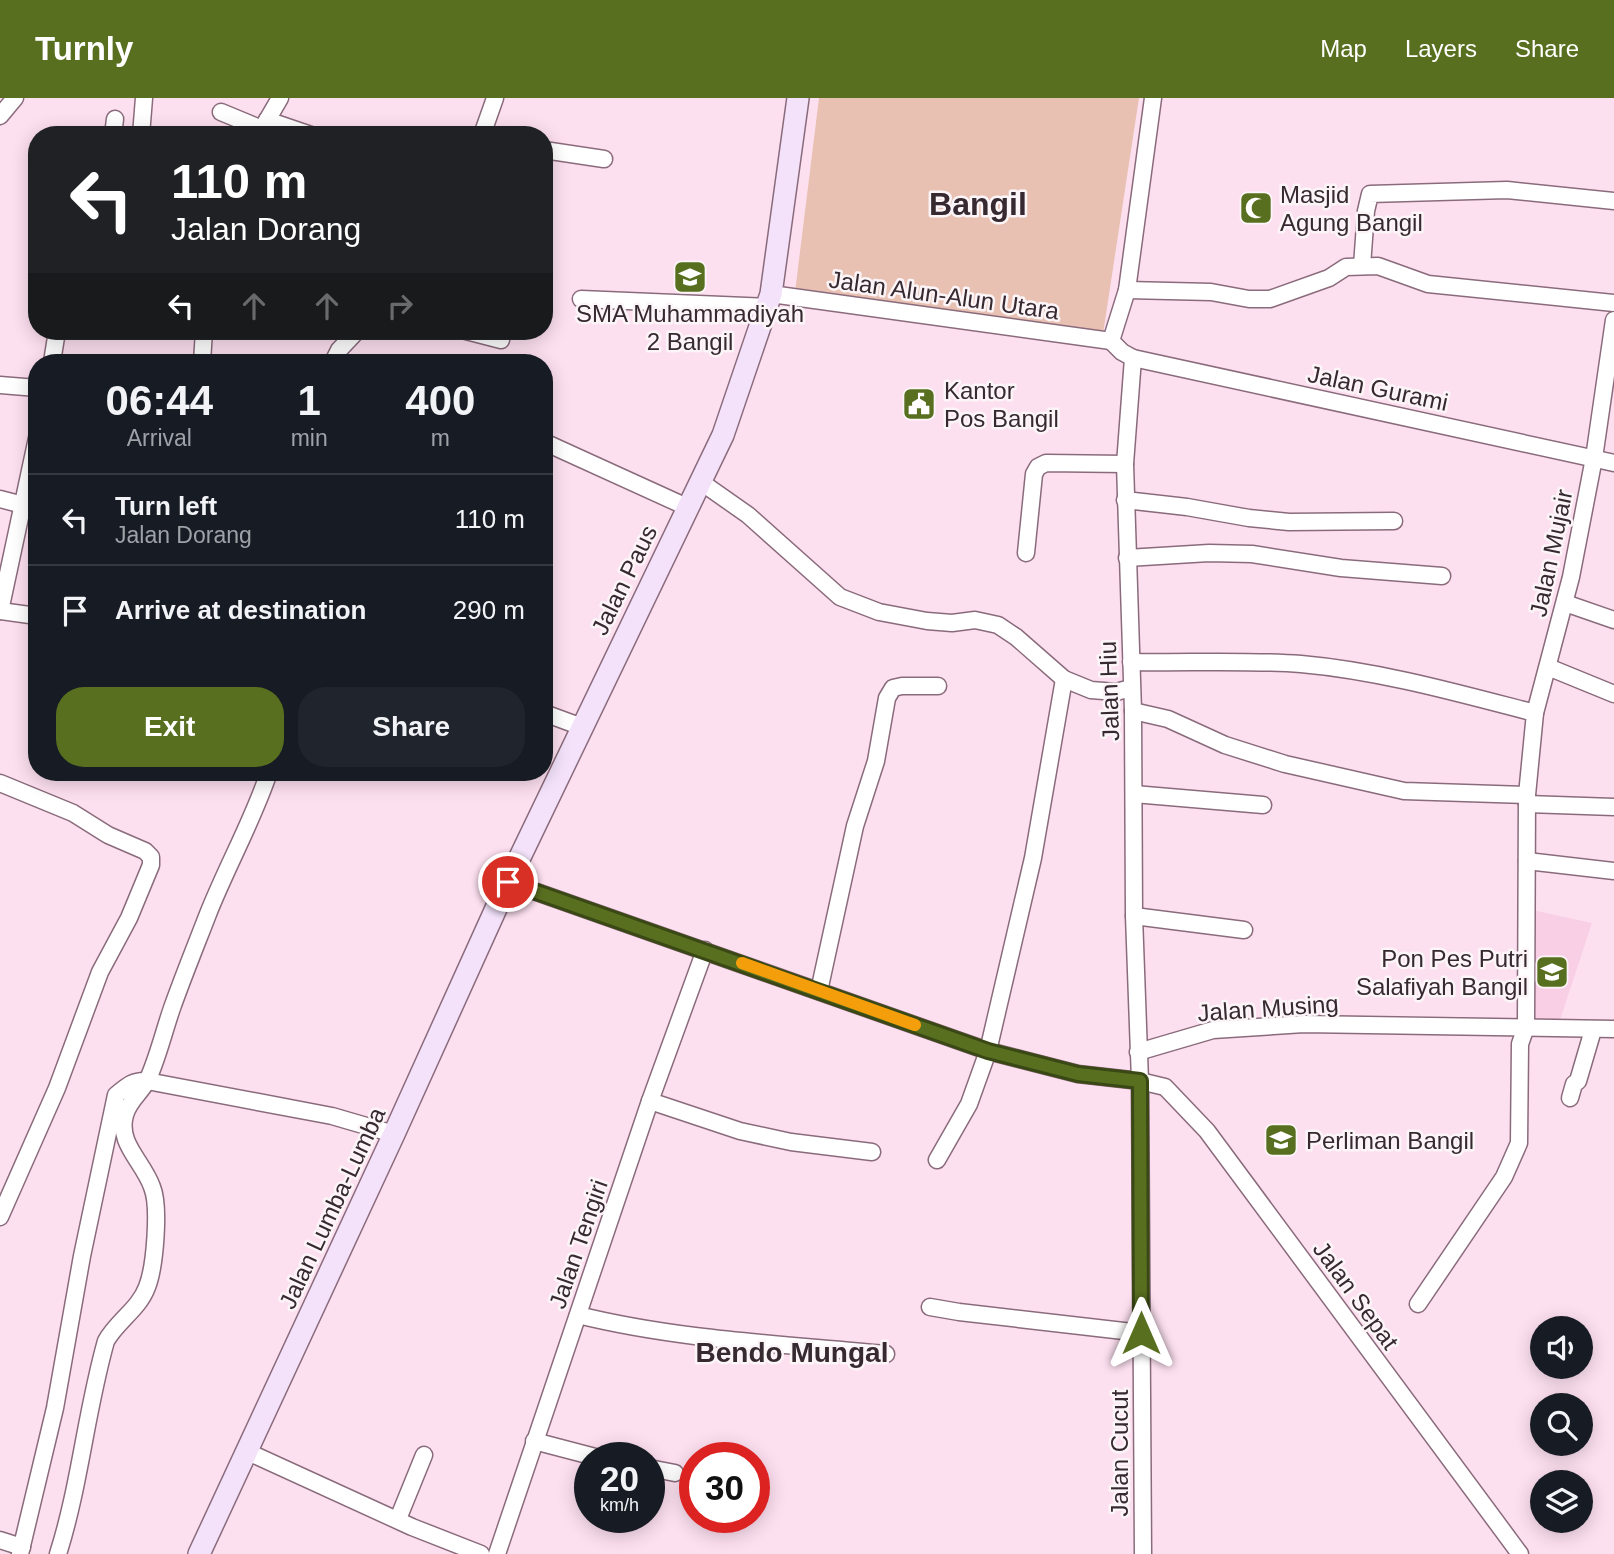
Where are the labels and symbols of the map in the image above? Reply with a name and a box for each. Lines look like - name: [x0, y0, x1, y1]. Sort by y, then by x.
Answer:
- place label: Masjid Agung Bangil: [1280, 181, 1423, 236]
- district label: Bangil: [929, 186, 1027, 222]
- mosque icon: Masjid Agung Bangil: [1237, 189, 1275, 227]
- school or university icon: SMA Muhammadiyah 2 Bangil: [671, 258, 709, 296]
- street label: Jalan Alun-Alun Utara: [827, 265, 1061, 325]
- place label: SMA Muhammadiyah 2 Bangil: [576, 300, 804, 355]
- street label: Jalan Gurami: [1305, 360, 1451, 416]
- place label: Kantor Pos Bangil: [944, 377, 1059, 432]
- public building icon: Kantor Pos Bangil: [900, 385, 938, 423]
- street label: Jalan Mujair: [1524, 487, 1578, 619]
- street label: Jalan Paus: [586, 521, 662, 639]
- street label: Jalan Hiu: [1094, 641, 1124, 741]
- pin: [478, 852, 538, 912]
- place label: Pon Pes Putri Salafiyah Bangil: [1356, 945, 1528, 1000]
- school or university icon: Pon Pes Putri Salafiyah Bangil: [1533, 953, 1571, 991]
- street label: Jalan Musing: [1197, 990, 1339, 1026]
- street label: Jalan Lumba-Lumba: [274, 1103, 391, 1313]
- school or university icon: Perliman Bangil: [1262, 1121, 1300, 1159]
- place label: Perliman Bangil: [1306, 1127, 1474, 1154]
- street label: Jalan Tengiri: [543, 1176, 613, 1312]
- street label: Jalan Sepat: [1308, 1236, 1404, 1354]
- position arrow: [1104, 1296, 1178, 1370]
- district label: Bendo Mungal: [696, 1337, 888, 1368]
- street label: Jalan Cucut: [1106, 1389, 1133, 1516]
- speed limit sign: 30: [679, 1442, 770, 1533]

